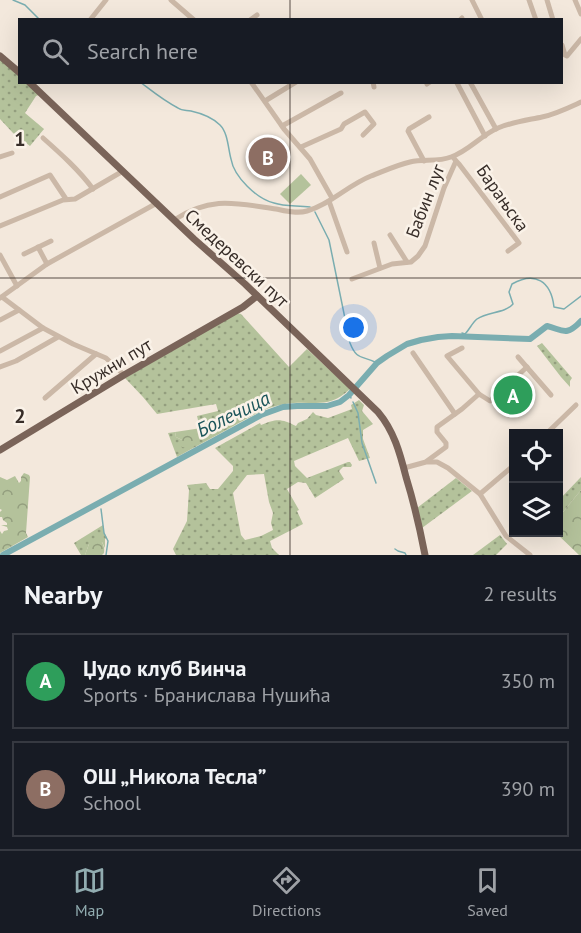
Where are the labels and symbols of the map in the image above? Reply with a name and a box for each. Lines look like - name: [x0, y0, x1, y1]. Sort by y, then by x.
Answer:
- text: 1: [14, 126, 26, 152]
- pin: B: [248, 134, 288, 180]
- street label: Барањска: [472, 160, 534, 236]
- street label: Бабин луг: [400, 161, 450, 241]
- street label: Смедеревски пут: [180, 204, 294, 313]
- your location: [339, 313, 368, 342]
- street label: Кружни пут: [66, 332, 156, 399]
- pin: A: [494, 372, 532, 418]
- water label: Болечица: [192, 385, 274, 443]
- text: 2: [14, 403, 26, 429]

